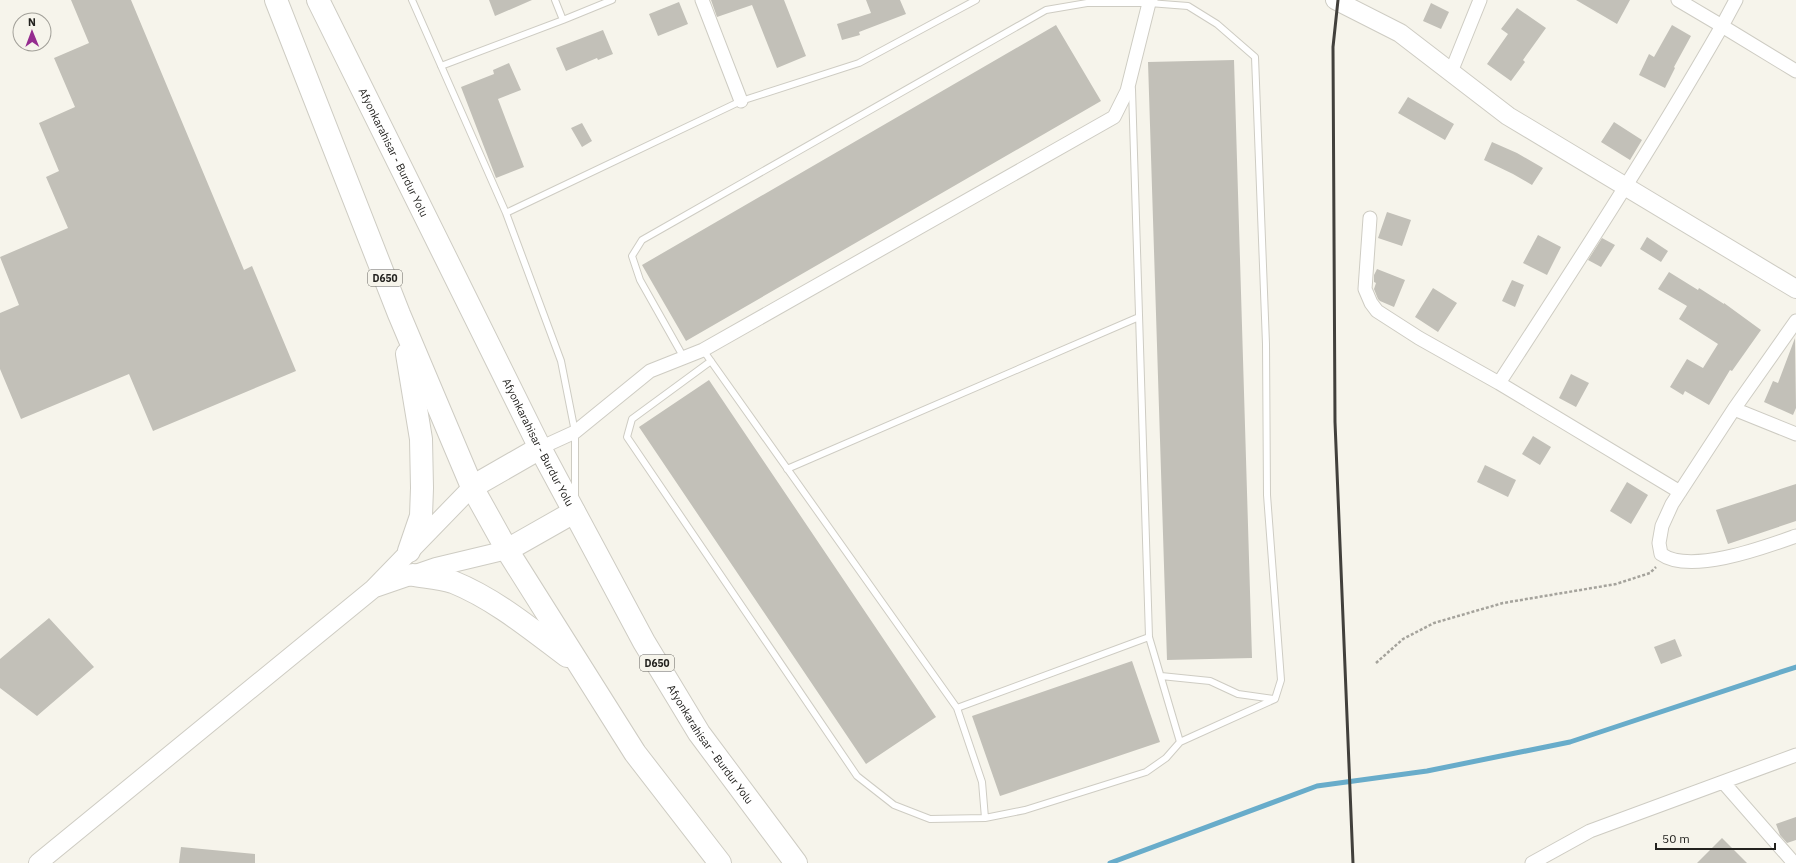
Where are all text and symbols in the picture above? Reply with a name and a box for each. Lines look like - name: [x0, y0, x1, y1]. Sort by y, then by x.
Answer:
- north arrow: [12, 12, 52, 52]
- text: N: [28, 15, 36, 29]
- street label: Afyonkarahisar - Burdur Yolu: [356, 86, 431, 219]
- road number: D650: [368, 270, 402, 286]
- street label: Afyonkarahisar - Burdur Yolu: [500, 376, 577, 509]
- road number: D650: [640, 655, 674, 671]
- street label: Afyonkarahisar - Burdur Yolu: [664, 682, 756, 807]
- scale bar: [1656, 825, 1775, 851]
- text: 50 m: [1662, 831, 1690, 846]

